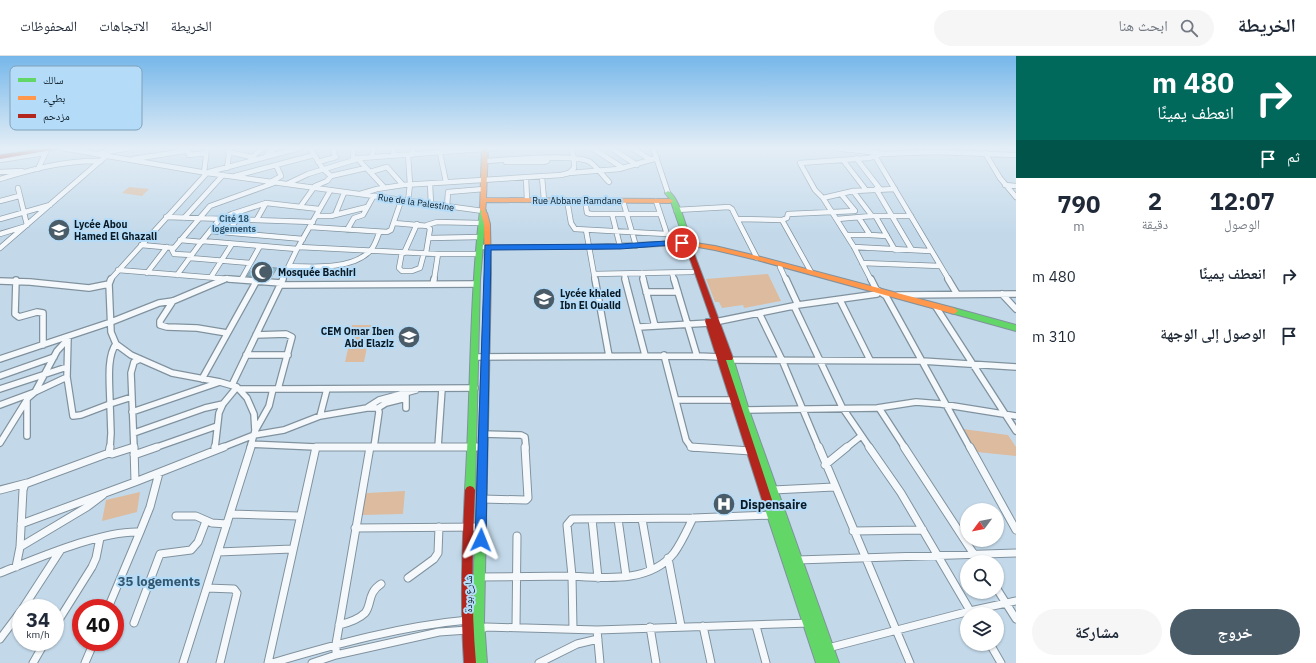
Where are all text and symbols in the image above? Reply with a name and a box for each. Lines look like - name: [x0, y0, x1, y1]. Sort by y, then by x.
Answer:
- search box: [934, 10, 1214, 46]
- text: الخريطة: [1238, 13, 1296, 37]
- text: ابحث هنا: [1118, 16, 1168, 35]
- text: المحفوظات: [20, 17, 77, 35]
- text: الاتجاهات: [99, 17, 149, 35]
- text: الخريطة: [171, 17, 212, 35]
- icon: search: [1178, 17, 1200, 39]
- text: 480 m: [1152, 64, 1234, 101]
- legend: [10, 66, 142, 130]
- icon: right: [1248, 72, 1300, 124]
- text: سالك: [43, 73, 63, 87]
- text: بطيء: [43, 91, 65, 107]
- text: انعطف يمينًا: [1157, 101, 1234, 124]
- text: مزدحم: [43, 109, 70, 124]
- text: ثم: [1287, 147, 1300, 166]
- icon: arrive: [1257, 148, 1279, 170]
- text: 2: [1148, 185, 1162, 217]
- text: 12:07: [1209, 185, 1275, 217]
- text: 790: [1057, 188, 1100, 220]
- street label: Rue de la Palestine: [377, 191, 455, 213]
- street label: Rue Abbane Ramdane: [532, 195, 622, 206]
- district label: Cité 18 logements: [212, 213, 257, 234]
- text: دقيقة: [1142, 216, 1168, 233]
- text: الوصول: [1224, 216, 1260, 233]
- school or university icon: Lycée Abou Hamed El Ghazali: [46, 217, 72, 243]
- place label: Lycée Abou Hamed El Ghazali: [74, 218, 157, 243]
- text: m: [1073, 218, 1085, 235]
- pin: [665, 226, 699, 260]
- icon: arrive: [671, 232, 693, 254]
- mosque icon: Mosquée Bachiri: [249, 259, 275, 285]
- text: انعطف يمينًا: [1199, 264, 1266, 283]
- icon: right: [1278, 265, 1300, 287]
- place label: Mosquée Bachiri: [278, 266, 356, 279]
- text: 480 m: [1032, 267, 1076, 286]
- school or university icon: Lycée khaled Ibn El Oualid: [531, 286, 557, 312]
- place label: Lycée khaled Ibn El Oualid: [560, 287, 621, 312]
- school or university icon: CEM Omar Iben Abd Elaziz: [396, 324, 422, 350]
- text: الوصول إلى الوجهة: [1160, 324, 1266, 343]
- place label: CEM Omar Iben Abd Elaziz: [321, 325, 394, 350]
- icon: arrive: [1278, 325, 1300, 347]
- text: 310 m: [1032, 327, 1076, 346]
- hospital icon: Dispensaire: [711, 491, 737, 517]
- place label: Dispensaire: [740, 497, 807, 512]
- north arrow: [960, 503, 1004, 547]
- map controls: [960, 503, 1004, 651]
- position arrow: [460, 519, 502, 561]
- button: search: [960, 555, 1004, 599]
- district label: 35 logements: [118, 573, 201, 590]
- street label: شارع بودة: [462, 575, 475, 613]
- speed limit sign: 40: [72, 599, 124, 651]
- text: 34: [26, 606, 50, 633]
- button: layers: [960, 607, 1004, 651]
- button: مشاركة: [1032, 609, 1162, 655]
- button: خروج: [1170, 609, 1300, 655]
- text: km/h: [26, 628, 50, 641]

